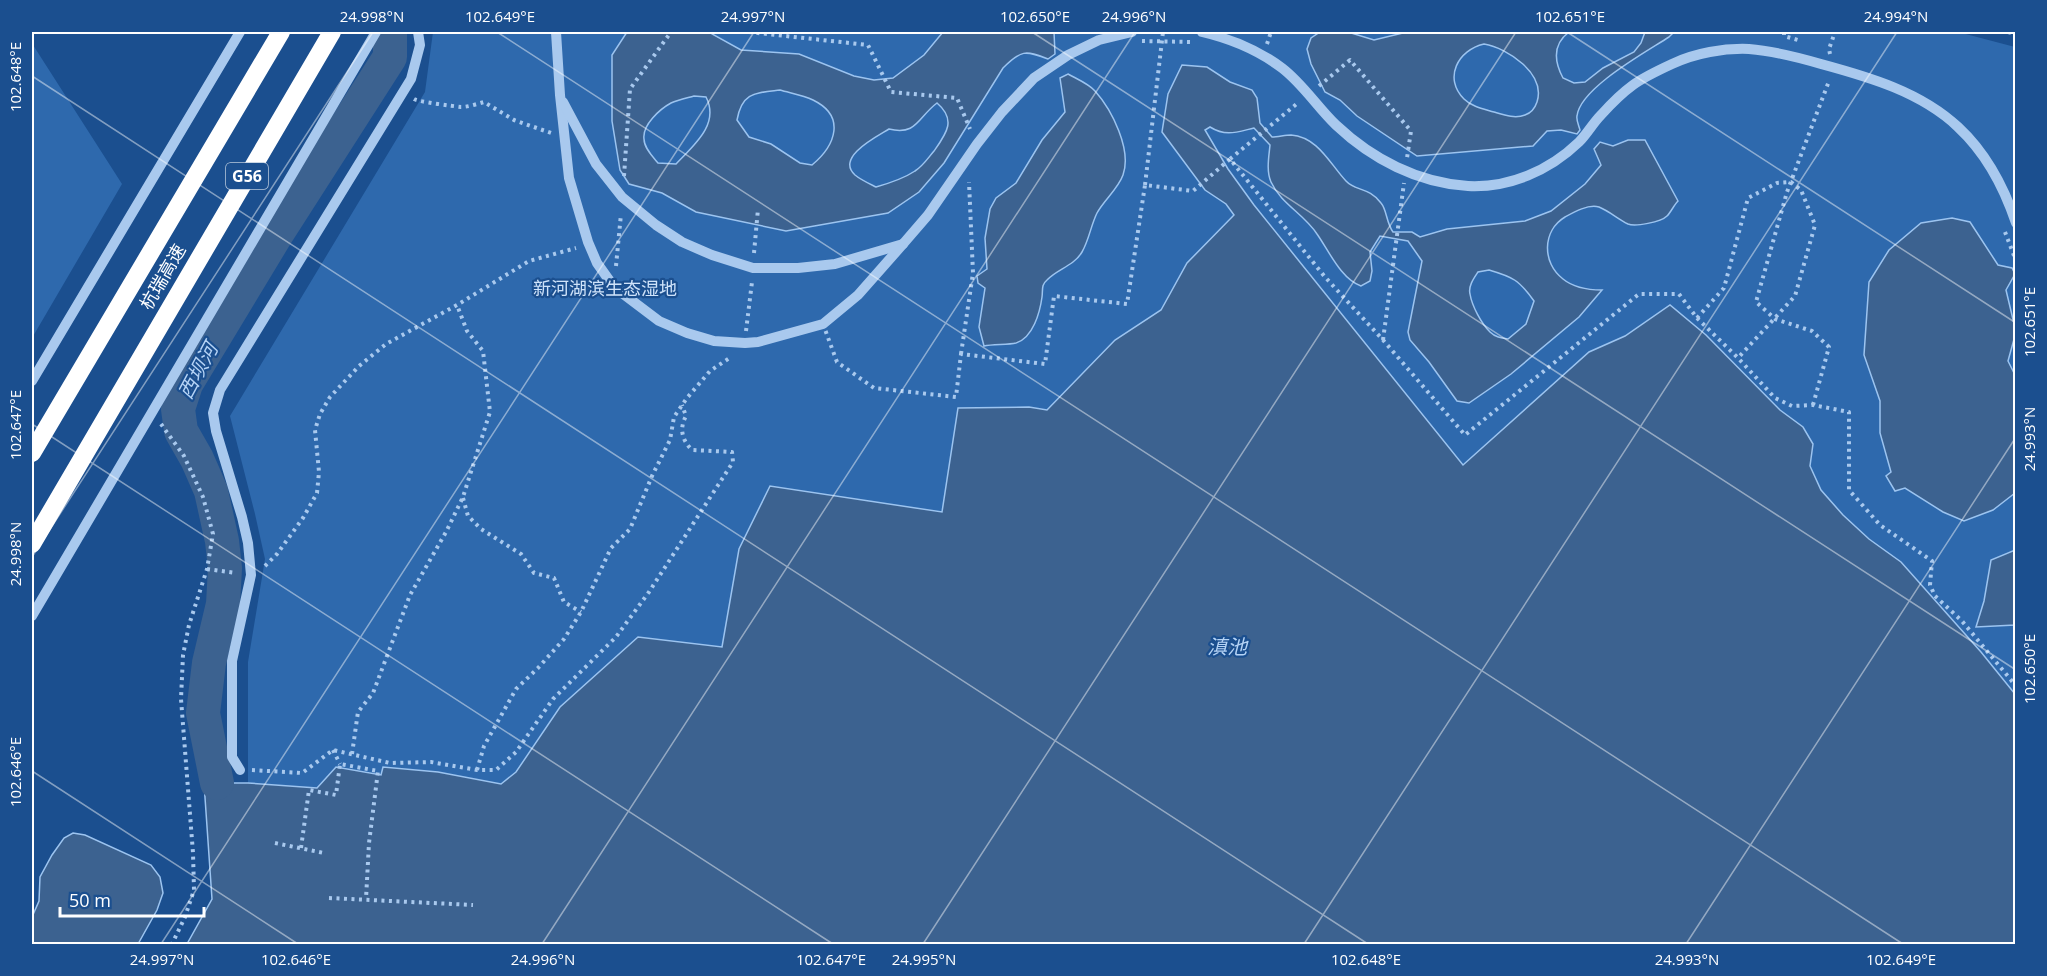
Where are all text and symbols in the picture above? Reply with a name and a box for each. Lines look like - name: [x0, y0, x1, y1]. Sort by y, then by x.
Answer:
- text: 24.998°N: [340, 6, 404, 26]
- text: 102.649°E: [465, 6, 535, 26]
- text: 24.997°N: [721, 6, 785, 26]
- text: 102.650°E: [1000, 6, 1070, 26]
- text: 24.996°N: [1102, 6, 1166, 26]
- text: 102.651°E: [1535, 6, 1605, 26]
- text: 24.994°N: [1864, 6, 1928, 26]
- text: 102.648°E: [5, 42, 25, 112]
- road number: G56: [226, 163, 268, 189]
- street label: 杭瑞高速: [134, 239, 191, 314]
- park label: 新河湖滨生态湿地: [533, 276, 677, 300]
- text: 102.651°E: [2019, 287, 2039, 357]
- water label: 西坝河: [172, 334, 225, 404]
- text: 102.647°E: [5, 390, 25, 460]
- text: 24.993°N: [2019, 407, 2039, 471]
- text: 24.998°N: [5, 522, 25, 586]
- water label: 滇池: [1207, 633, 1249, 660]
- text: 102.650°E: [2019, 634, 2039, 704]
- text: 102.646°E: [5, 737, 25, 807]
- scale bar: [60, 880, 204, 918]
- text: 50 m: [69, 888, 111, 912]
- text: 24.997°N: [130, 949, 194, 969]
- text: 102.646°E: [261, 949, 331, 969]
- text: 24.996°N: [511, 949, 575, 969]
- text: 102.647°E: [796, 949, 866, 969]
- text: 24.995°N: [892, 949, 956, 969]
- text: 102.648°E: [1331, 949, 1401, 969]
- text: 24.993°N: [1655, 949, 1719, 969]
- text: 102.649°E: [1866, 949, 1936, 969]

